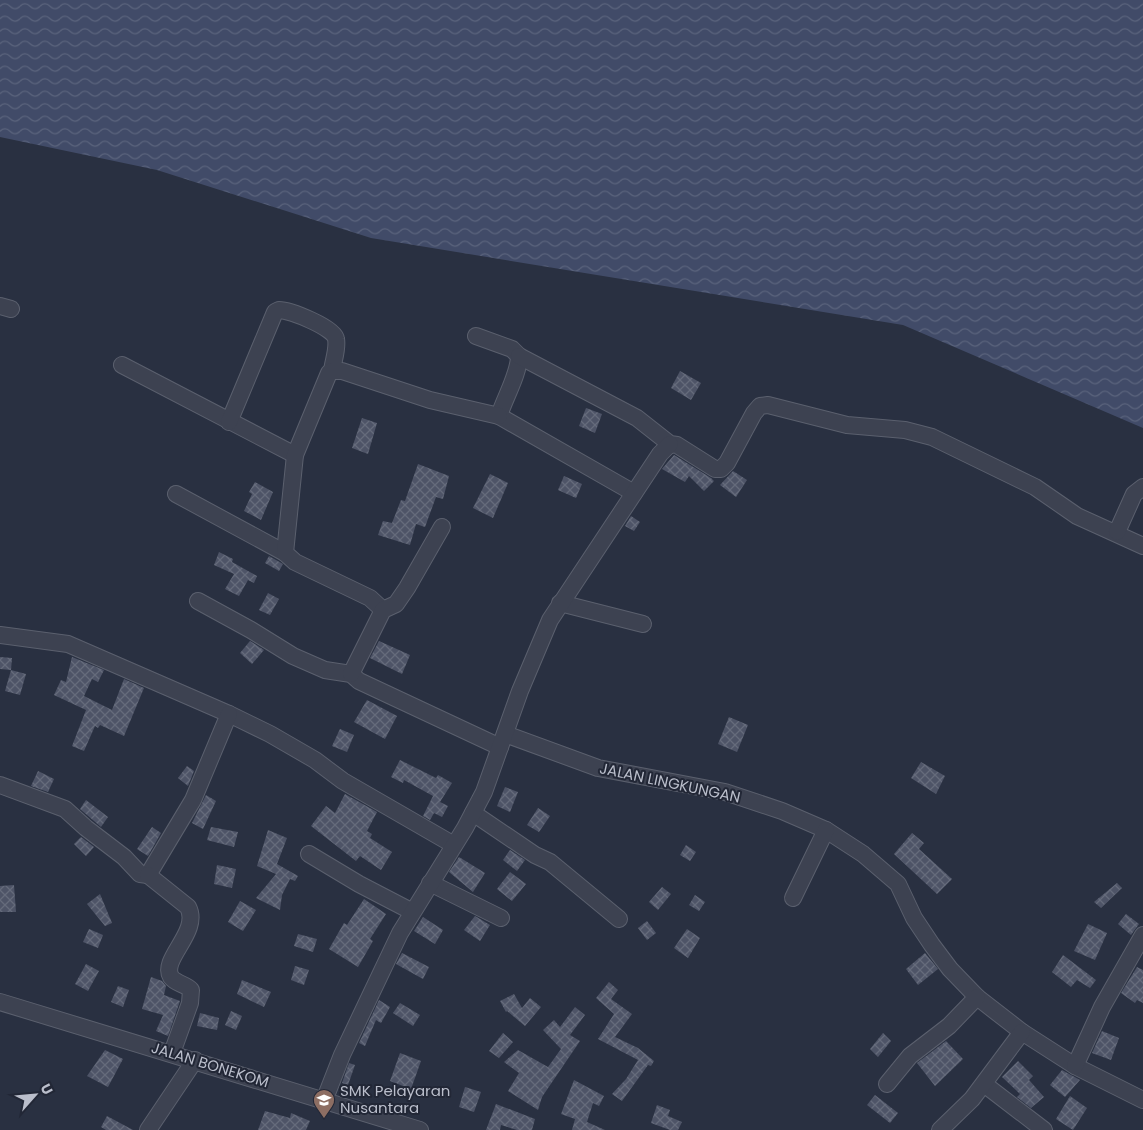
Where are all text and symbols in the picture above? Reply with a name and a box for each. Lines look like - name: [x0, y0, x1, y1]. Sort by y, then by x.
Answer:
- street label: JALAN LINGKUNGAN: [598, 757, 743, 808]
- street label: JALAN BONEKOM: [149, 1037, 272, 1092]
- north arrow: [10, 1070, 60, 1120]
- text: U: [35, 1080, 58, 1098]
- place label: SMK Pelayaran Nusantara: [340, 1080, 450, 1118]
- school or university icon: SMK Pelayaran Nusantara: [312, 1088, 336, 1119]

